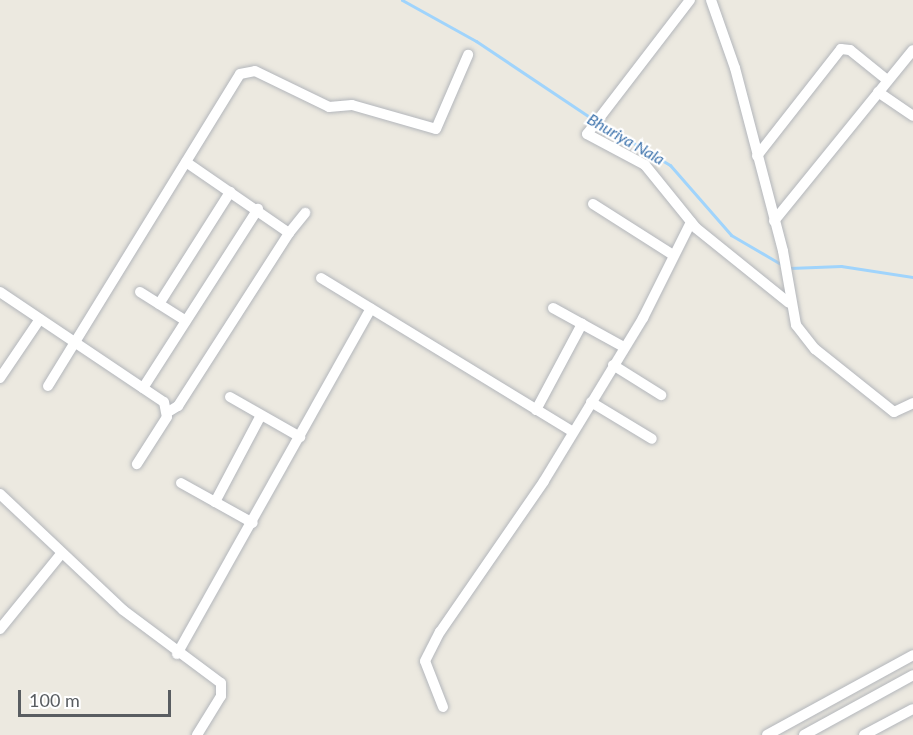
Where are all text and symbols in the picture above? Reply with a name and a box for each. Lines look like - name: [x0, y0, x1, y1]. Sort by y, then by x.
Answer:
- water label: Bhuriya Nala: [584, 109, 668, 169]
- scale bar: [21, 678, 174, 716]
- text: 100 m: [29, 689, 80, 711]

